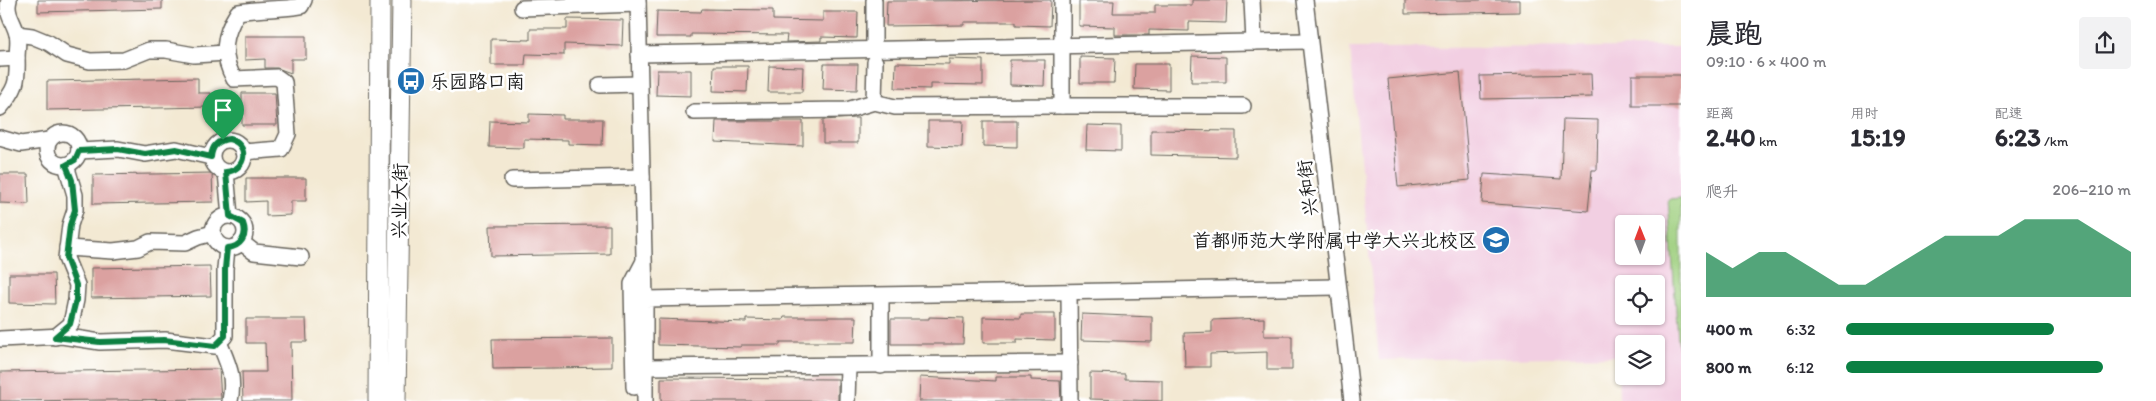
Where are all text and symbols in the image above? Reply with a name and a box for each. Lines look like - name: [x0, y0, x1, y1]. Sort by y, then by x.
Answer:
- text: 晨跑: [1706, 16, 1762, 50]
- button: share: [2079, 17, 2131, 69]
- text: 09:10 · 6 × 400 m: [1706, 52, 1826, 71]
- bus stop icon: 乐园路口南: [396, 66, 426, 96]
- place label: 乐园路口南: [430, 70, 525, 93]
- pin: [202, 89, 244, 140]
- icon: arrive: [209, 96, 237, 124]
- text: 距离: [1706, 105, 1734, 122]
- text: 用时: [1850, 105, 1878, 122]
- text: 配速: [1995, 105, 2023, 122]
- text: 2.40: [1706, 122, 1756, 152]
- text: 15:19: [1850, 122, 1906, 152]
- text: 6:23: [1995, 122, 2041, 152]
- text: km: [1756, 133, 1777, 150]
- text: /km: [2041, 133, 2068, 150]
- street label: 兴和街: [1293, 158, 1322, 218]
- street label: 兴业大街: [387, 163, 412, 239]
- text: 206–210 m: [2053, 180, 2131, 199]
- text: 爬升: [1706, 182, 1738, 201]
- north arrow: [1615, 215, 1665, 265]
- map controls: [1615, 215, 1665, 385]
- school or university icon: 首都师范大学附属中学大兴北校区: [1481, 225, 1511, 255]
- place label: 首都师范大学附属中学大兴北校区: [1192, 229, 1477, 252]
- button: locate: [1615, 275, 1665, 325]
- text: 400 m: [1706, 320, 1752, 339]
- text: 6:32: [1786, 320, 1816, 339]
- button: layers: [1615, 335, 1665, 385]
- text: 800 m: [1706, 358, 1752, 377]
- text: 6:12: [1786, 358, 1814, 377]

